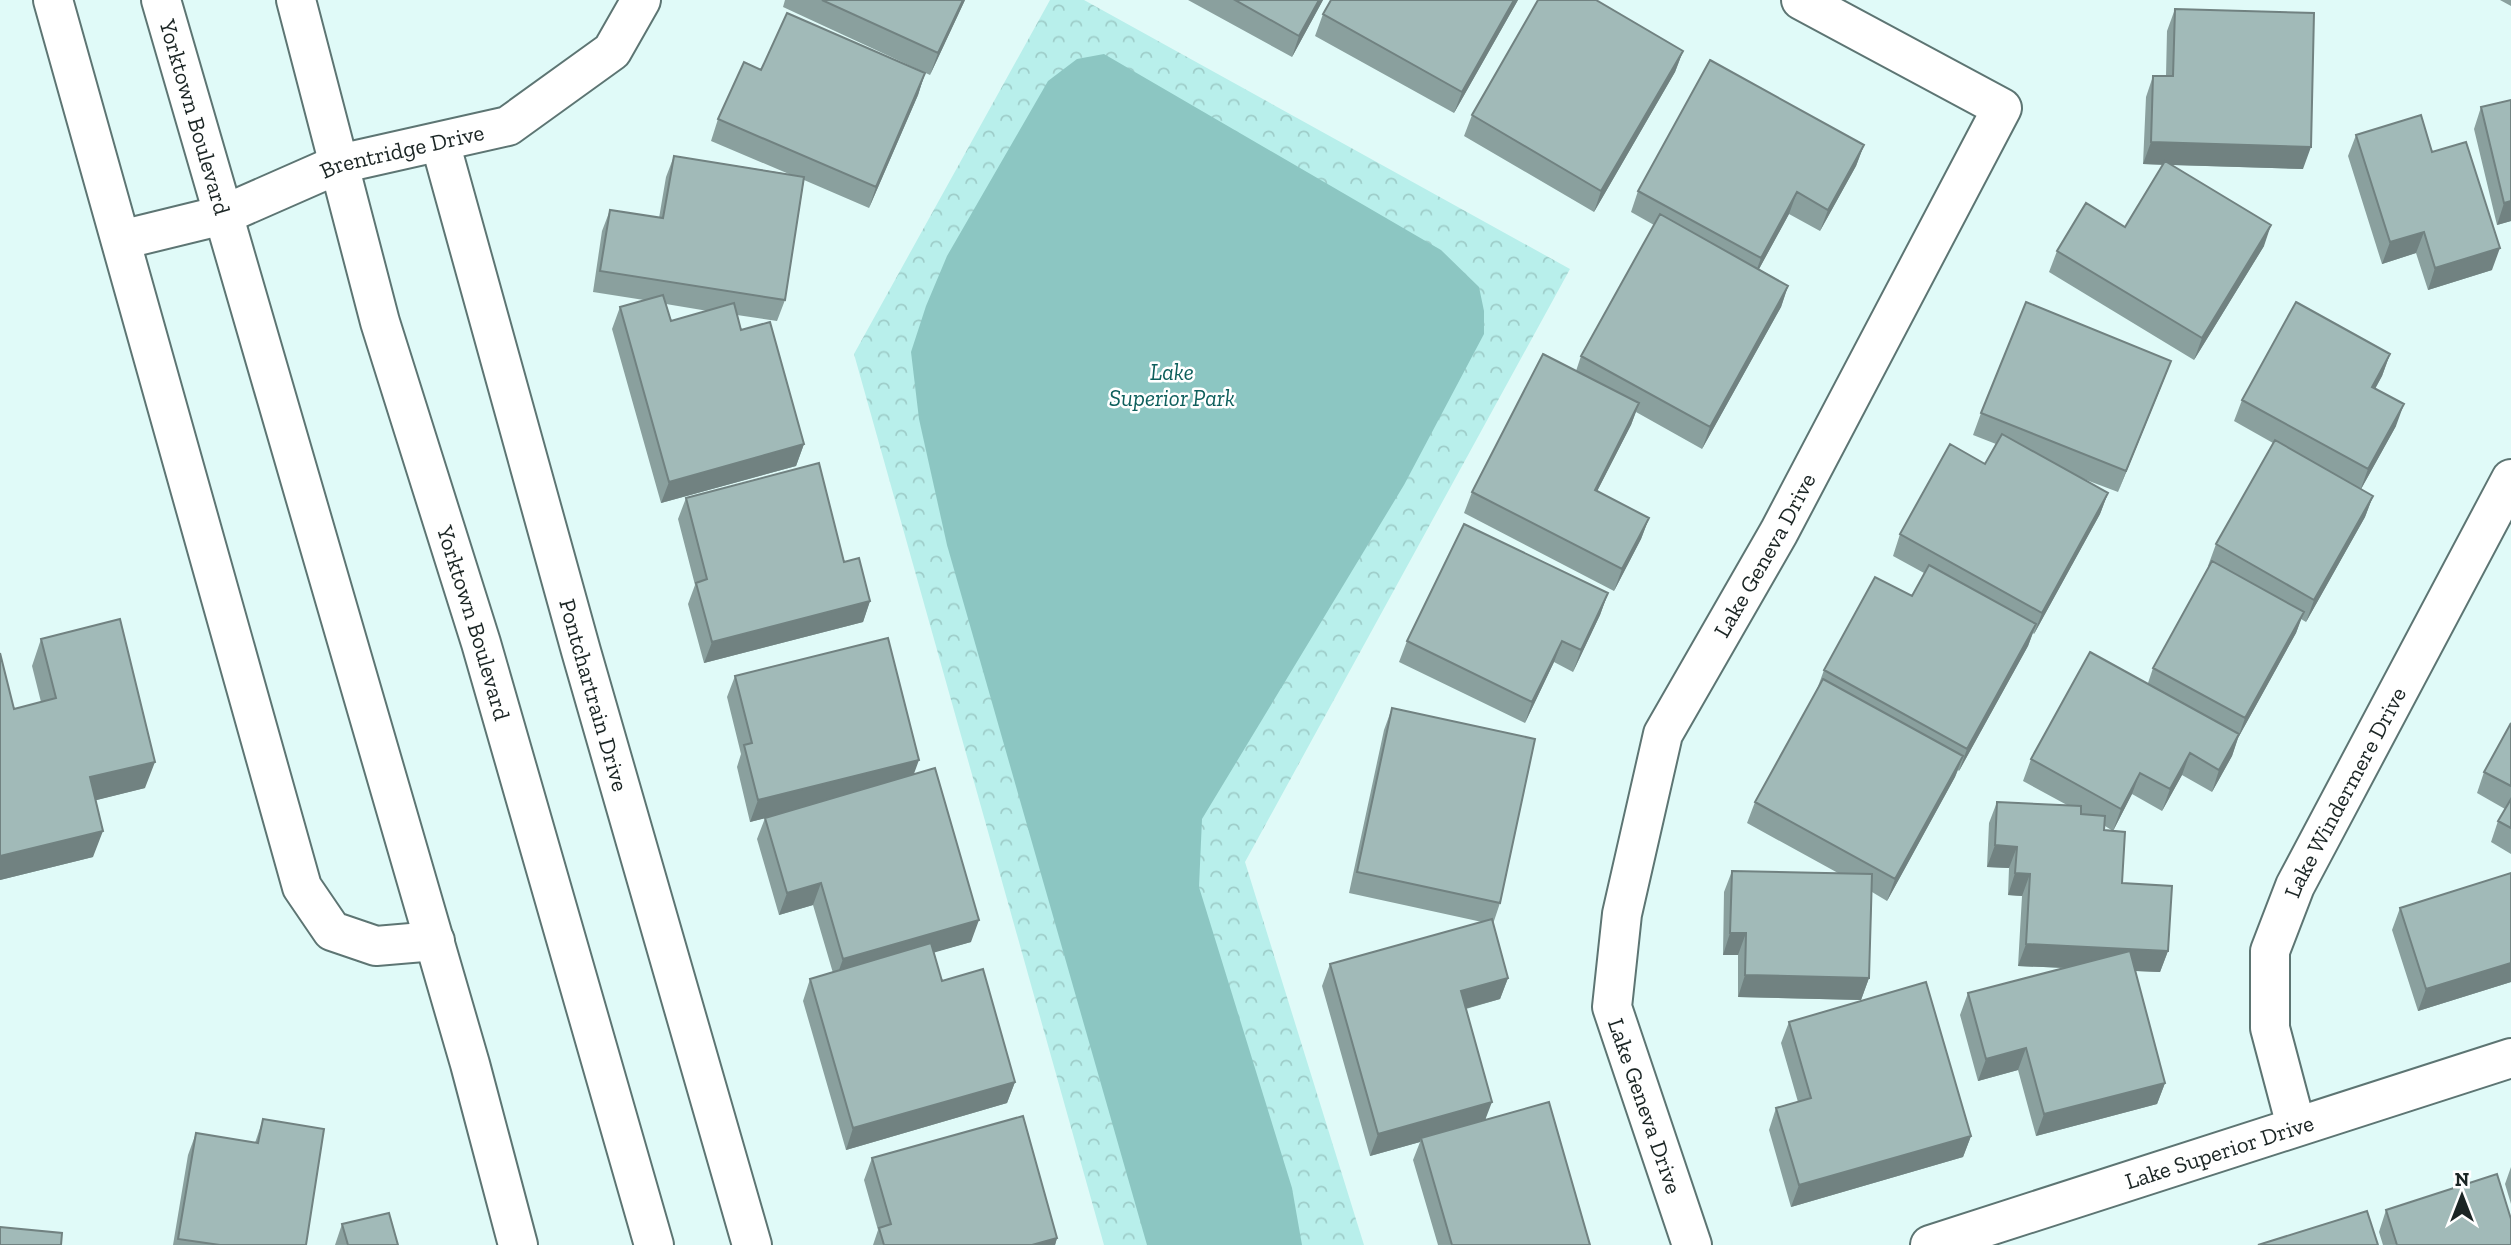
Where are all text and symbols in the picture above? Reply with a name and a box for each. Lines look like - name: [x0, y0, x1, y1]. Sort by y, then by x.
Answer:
- street label: Yorktown Boulevard: [153, 15, 237, 218]
- street label: Brentridge Drive: [315, 118, 487, 185]
- park label: Lake Superior Park: [1109, 358, 1235, 412]
- street label: Lake Geneva Drive: [1708, 468, 1822, 642]
- street label: Yorktown Boulevard: [431, 521, 517, 724]
- street label: Pontchartrain Drive: [553, 596, 635, 795]
- street label: Lake Windermere Drive: [2278, 682, 2412, 902]
- street label: Lake Geneva Drive: [1602, 1015, 1688, 1197]
- street label: Lake Superior Drive: [2122, 1108, 2317, 1195]
- north arrow: [2427, 1161, 2497, 1231]
- text: N: [2455, 1168, 2469, 1191]

